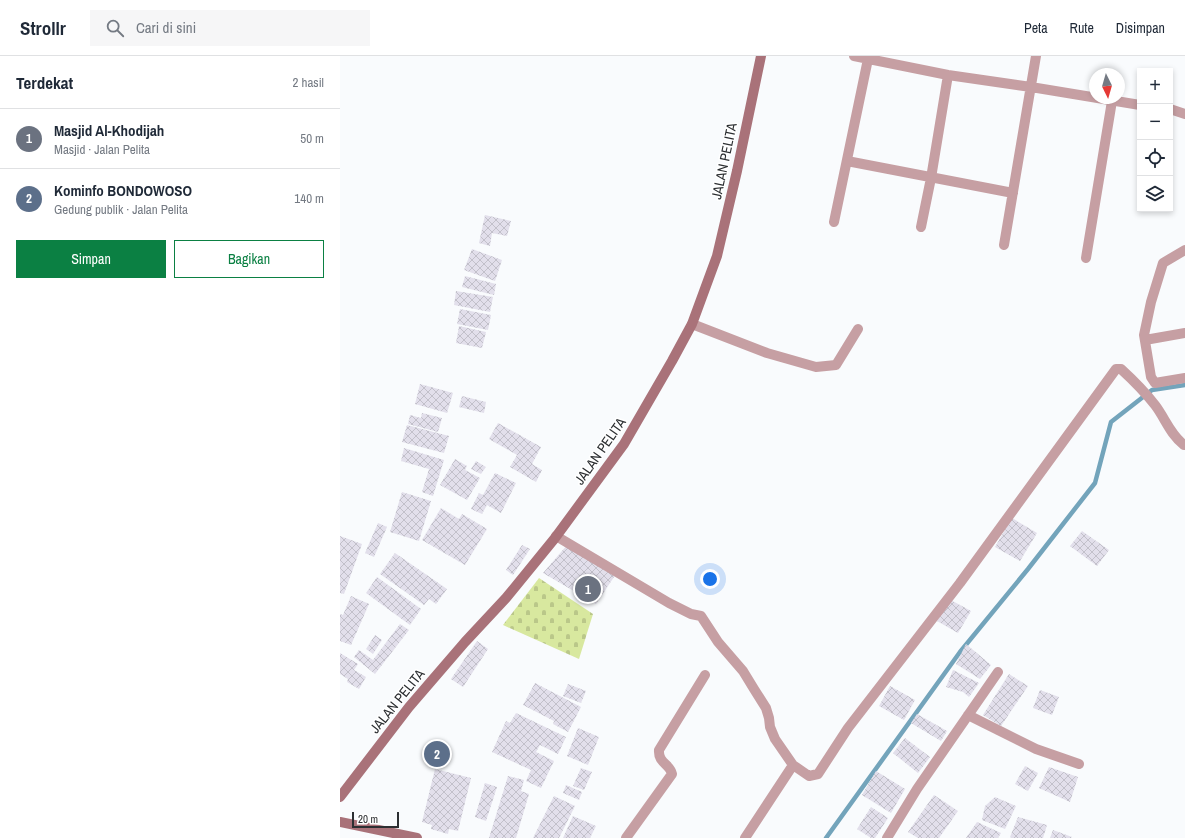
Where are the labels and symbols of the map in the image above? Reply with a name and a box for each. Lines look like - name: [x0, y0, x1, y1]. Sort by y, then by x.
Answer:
- north arrow: [1089, 68, 1125, 104]
- street label: JALAN PELITA: [707, 121, 741, 201]
- street label: JALAN PELITA: [570, 414, 630, 488]
- your location: [700, 569, 720, 589]
- pin: 1: [575, 574, 601, 604]
- street label: JALAN PELITA: [366, 665, 429, 737]
- pin: 2: [424, 739, 450, 769]
- scale bar: [352, 810, 399, 829]

